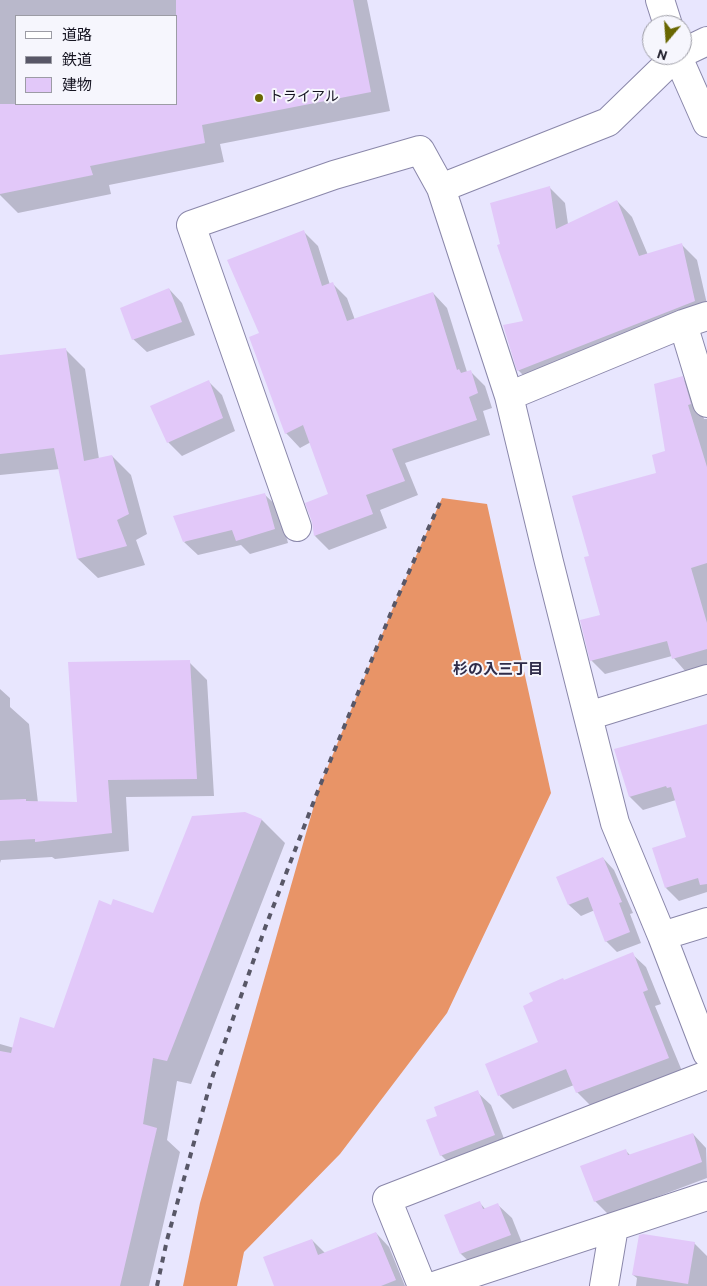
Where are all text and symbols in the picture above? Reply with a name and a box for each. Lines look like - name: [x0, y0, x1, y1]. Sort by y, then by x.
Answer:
- legend: [15, 15, 178, 105]
- north arrow: [642, 15, 692, 65]
- text: 道路: [62, 27, 92, 46]
- text: N: [655, 44, 670, 63]
- text: 鉄道: [62, 52, 92, 71]
- text: 建物: [62, 77, 92, 96]
- place label: トライアル: [269, 90, 339, 106]
- marker: トライアル: [253, 92, 265, 104]
- district label: 杉の入三丁目: [453, 662, 543, 680]

